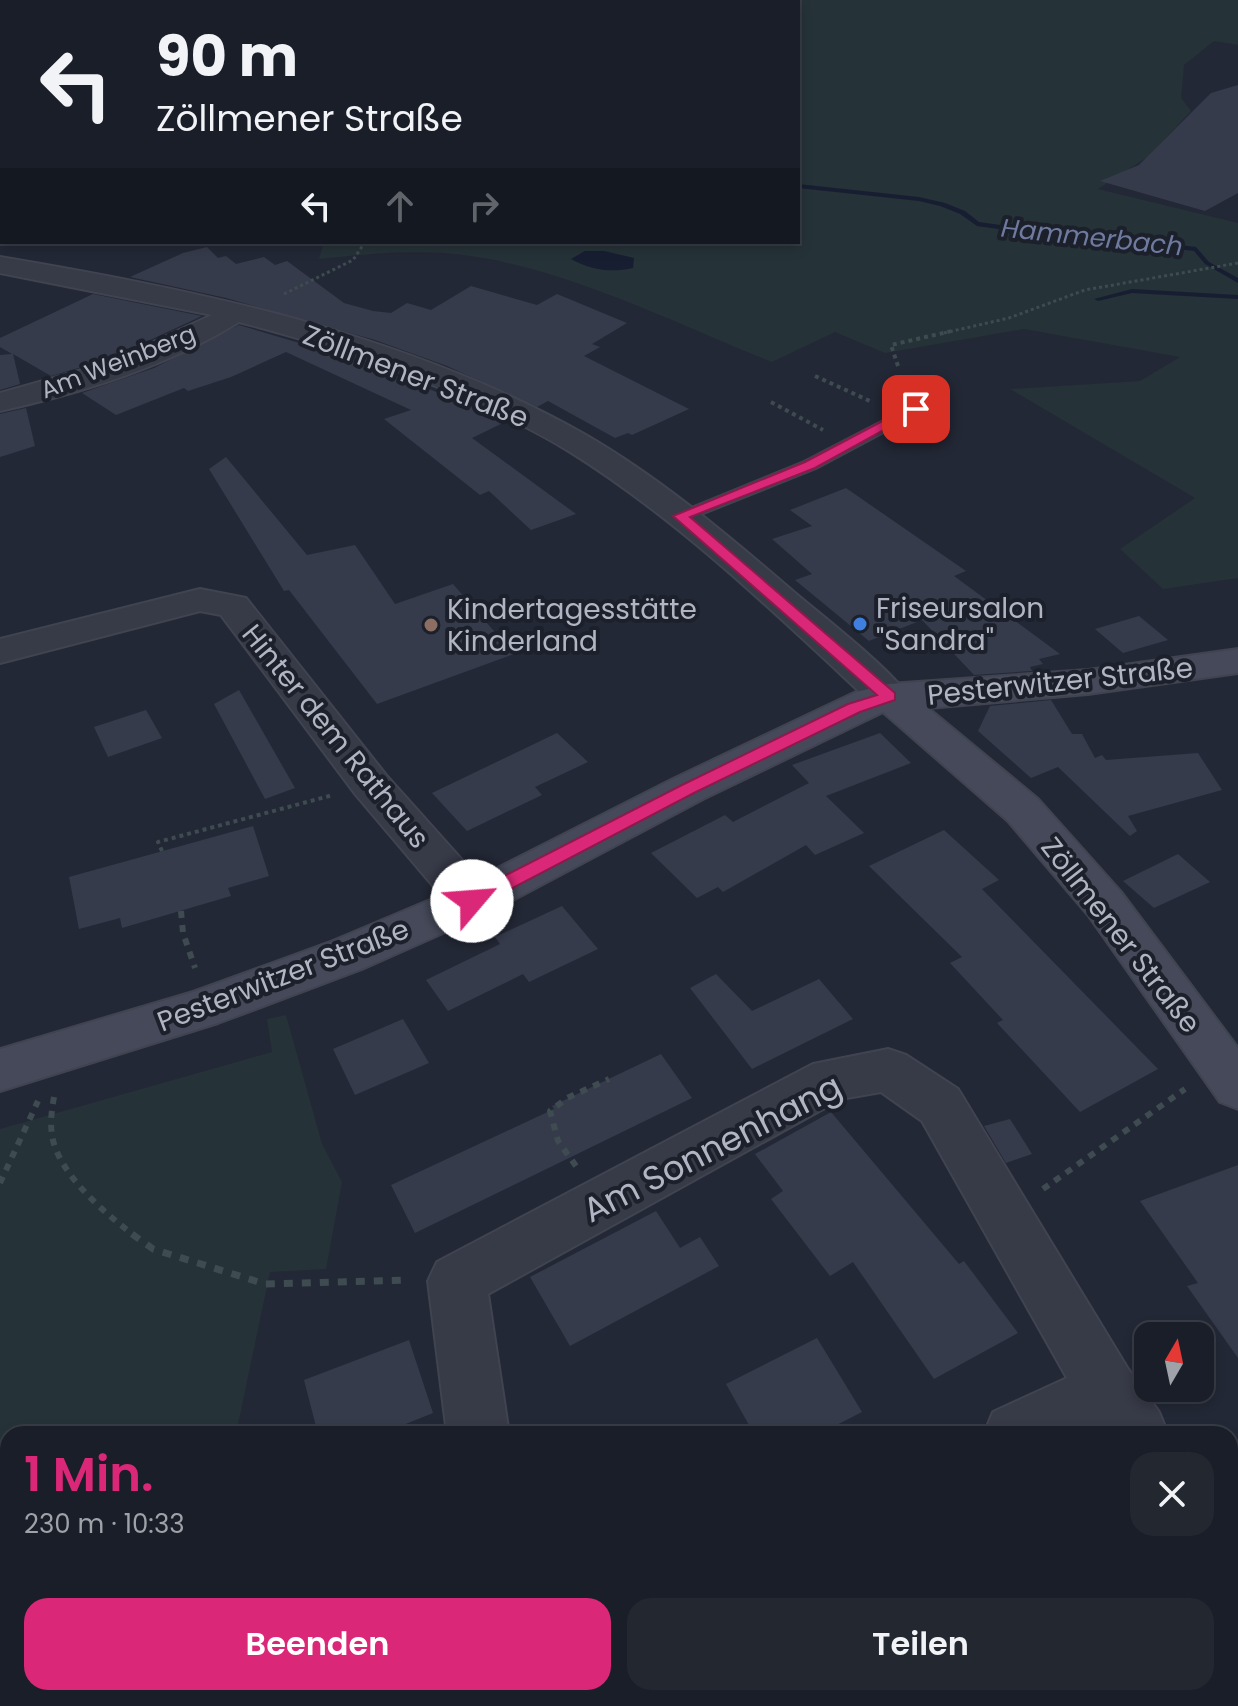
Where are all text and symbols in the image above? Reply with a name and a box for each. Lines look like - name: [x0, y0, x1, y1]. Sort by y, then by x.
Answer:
- text: 90 m: [156, 17, 298, 96]
- icon: left: [24, 32, 128, 136]
- text: Zöllmener Straße: [156, 93, 463, 144]
- icon: left: [294, 184, 338, 228]
- icon: ahead: [378, 184, 422, 228]
- icon: right: [462, 184, 506, 228]
- water label: Hammerbach: [999, 210, 1185, 264]
- street label: Zöllmener Straße: [297, 315, 534, 437]
- street label: Am Weinberg: [36, 317, 200, 406]
- pin: [882, 375, 950, 443]
- icon: arrive: [894, 387, 938, 431]
- place label: Friseursalon "Sandra": [876, 589, 1044, 660]
- place label: Kindertagesstätte Kinderland: [447, 590, 697, 661]
- marker: Friseursalon "Sandra": [851, 615, 869, 633]
- street label: Hinter dem Rathaus: [233, 616, 438, 857]
- marker: Kindertagesstätte Kinderland: [422, 616, 440, 634]
- street label: Pesterwitzer Straße: [925, 648, 1195, 715]
- street label: Zöllmener Straße: [1032, 829, 1209, 1041]
- position arrow: [430, 859, 514, 943]
- street label: Pesterwitzer Straße: [152, 909, 415, 1041]
- street label: Am Sonnenhang: [574, 1062, 850, 1234]
- north arrow: [1134, 1322, 1214, 1402]
- map controls: [1134, 1322, 1214, 1402]
- text: 1 Min.: [24, 1441, 154, 1508]
- button: close: [1130, 1452, 1214, 1536]
- text: 230 m · 10:33: [24, 1506, 185, 1542]
- button: Beenden: [24, 1598, 611, 1690]
- button: Teilen: [627, 1598, 1214, 1690]

